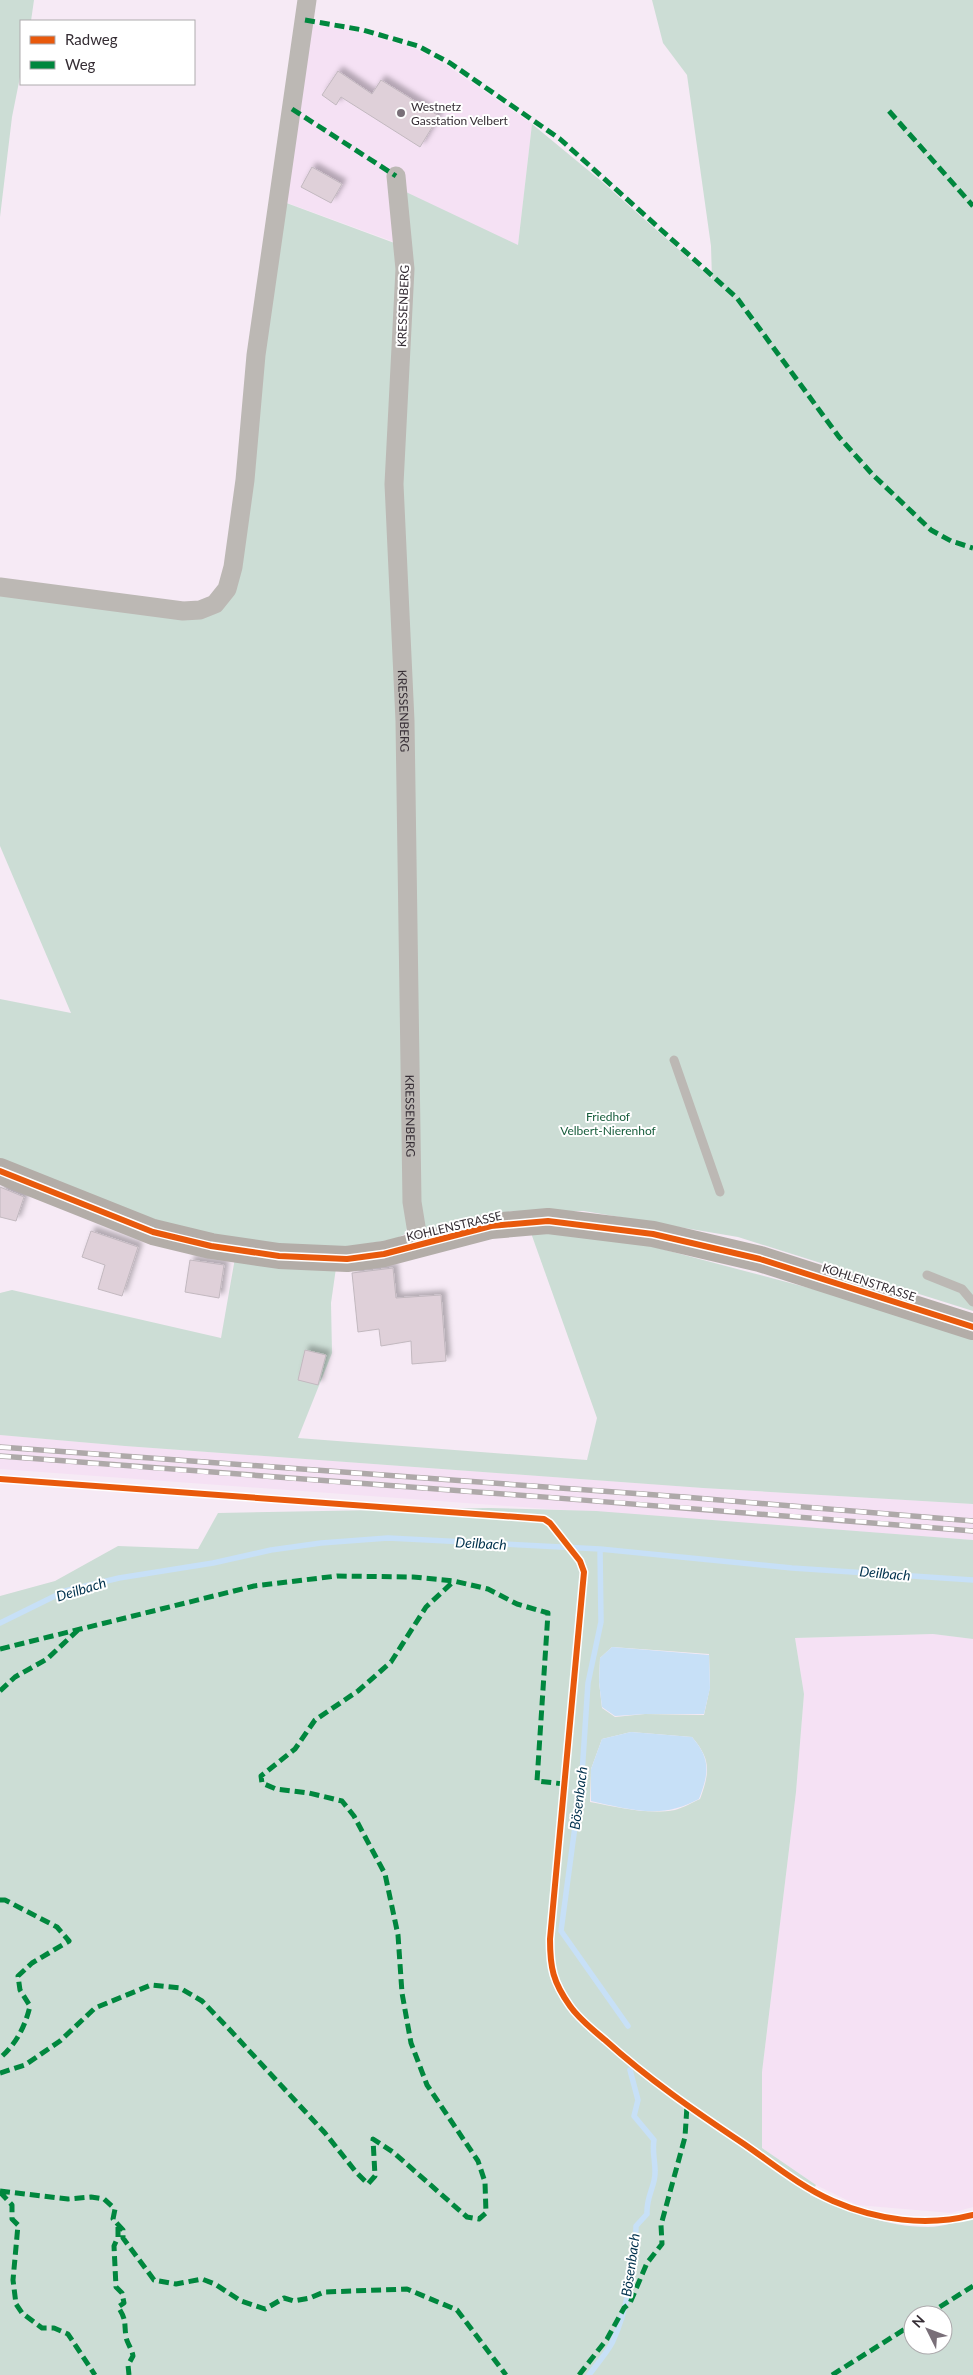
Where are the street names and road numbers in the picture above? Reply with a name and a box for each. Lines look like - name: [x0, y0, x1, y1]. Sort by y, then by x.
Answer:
- street label: KRESSENBERG: [394, 264, 412, 347]
- street label: KRESSENBERG: [395, 669, 413, 753]
- street label: KRESSENBERG: [403, 1075, 419, 1158]
- street label: KOHLENSTRASSE: [405, 1208, 503, 1244]
- street label: KOHLENSTRASSE: [820, 1260, 918, 1304]

